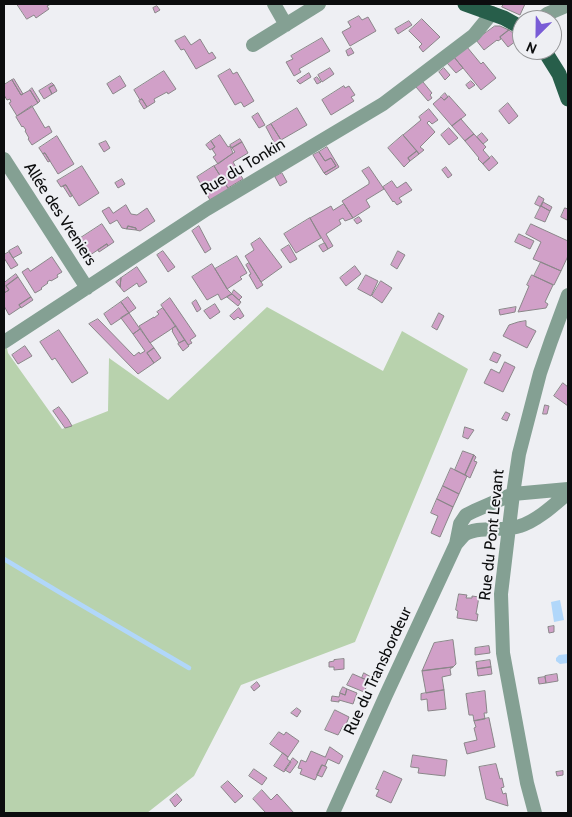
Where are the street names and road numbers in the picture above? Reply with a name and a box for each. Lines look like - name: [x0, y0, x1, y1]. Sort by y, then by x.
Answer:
- street label: Rue du Tonkin: [197, 134, 289, 200]
- street label: Allée des Vreniers: [20, 159, 100, 269]
- street label: Rue du Pont Levant: [476, 469, 508, 601]
- street label: Rue du Transbordeur: [340, 604, 416, 738]

